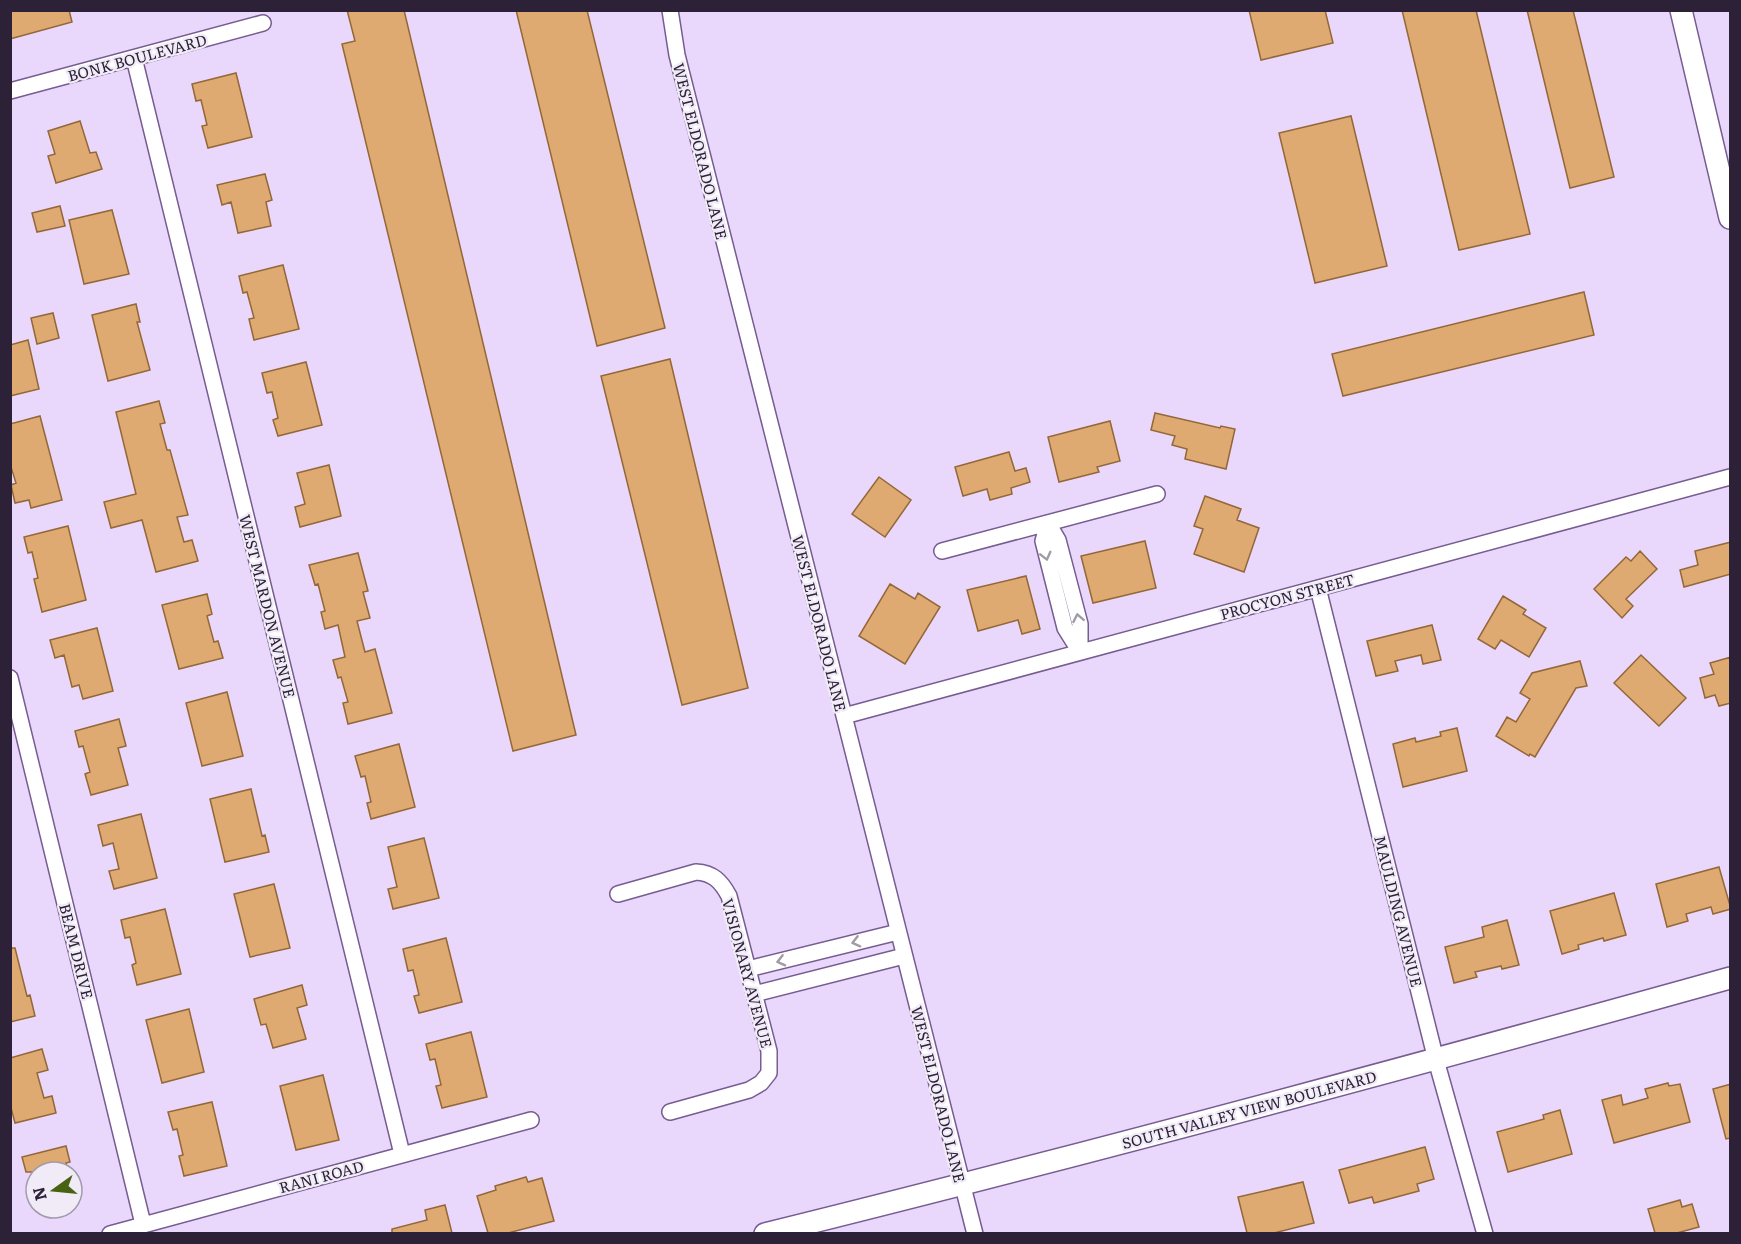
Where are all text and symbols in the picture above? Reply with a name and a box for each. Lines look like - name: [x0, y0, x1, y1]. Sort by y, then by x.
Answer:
- street label: BONK BOULEVARD: [65, 27, 209, 87]
- street label: WEST ELDORADO LANE: [668, 60, 734, 242]
- street label: WEST MARDON AVENUE: [234, 512, 302, 700]
- street label: WEST ELDORADO LANE: [787, 532, 853, 714]
- one-way arrow: [1039, 551, 1052, 561]
- street label: PROCYON STREET: [1217, 567, 1357, 625]
- one-way arrow: [1072, 613, 1085, 623]
- street label: MAULDING AVENUE: [1369, 833, 1429, 989]
- street label: VISIONARY AVENUE: [717, 896, 779, 1050]
- street label: BEAM DRIVE: [54, 901, 100, 1001]
- one-way arrow: [851, 935, 861, 948]
- one-way arrow: [776, 953, 786, 966]
- street label: WEST ELDORADO LANE: [906, 1003, 972, 1185]
- street label: SOUTH VALLEY VIEW BOULEVARD: [1119, 1064, 1379, 1154]
- street label: RANI ROAD: [276, 1154, 366, 1198]
- north arrow: [24, 1160, 84, 1220]
- text: N: [25, 1185, 52, 1204]

